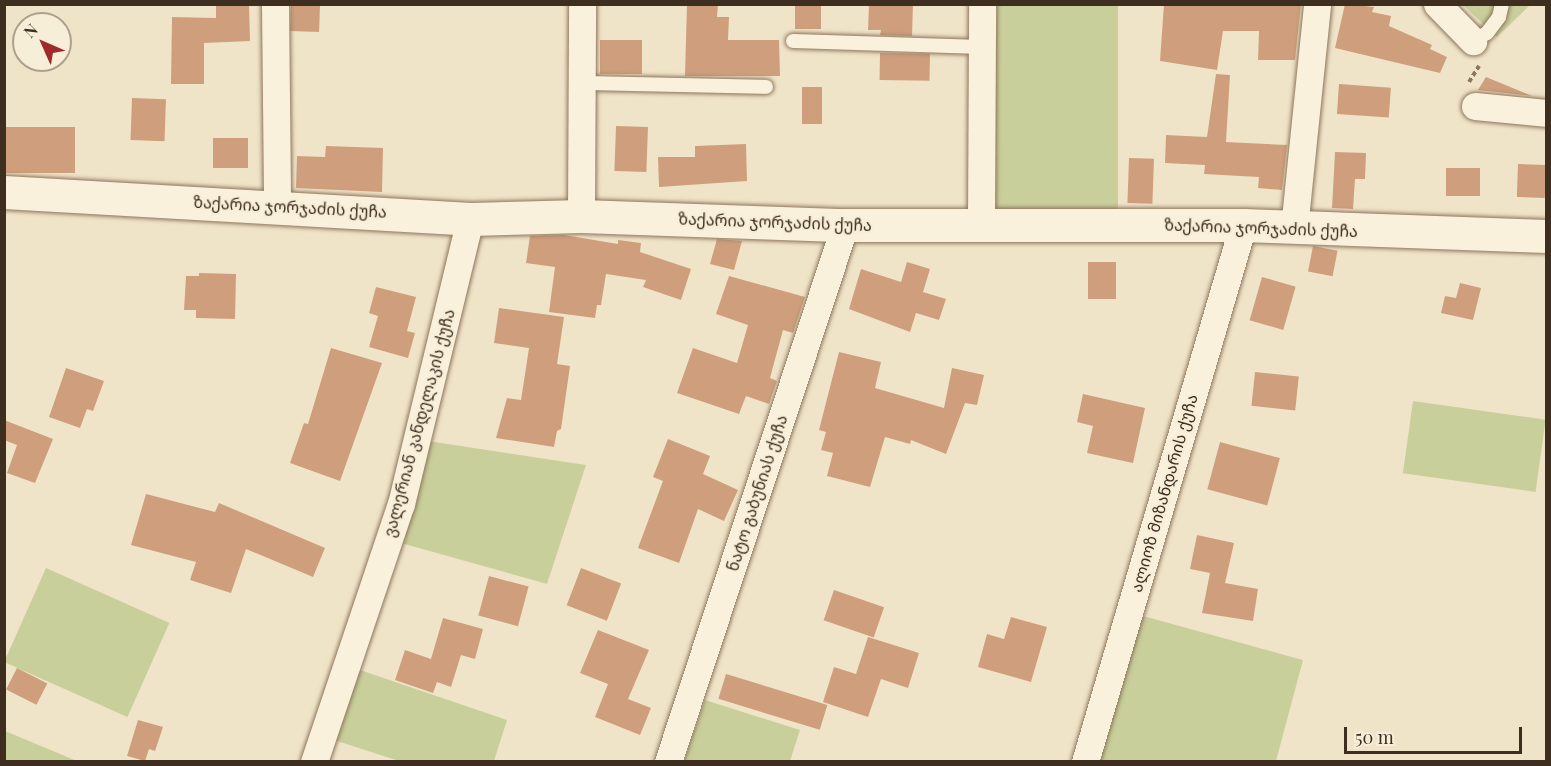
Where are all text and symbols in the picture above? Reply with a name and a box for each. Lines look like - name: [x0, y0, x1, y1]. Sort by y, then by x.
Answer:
- north arrow: [12, 12, 72, 72]
- text: N: [19, 19, 42, 42]
- street label: ზაქარია ჯორჯაძის ქუჩა: [193, 192, 387, 222]
- street label: ზაქარია ჯორჯაძის ქუჩა: [678, 209, 872, 235]
- street label: ზაქარია ჯორჯაძის ქუჩა: [1164, 215, 1358, 241]
- street label: ვალერიან კანდელაკის ქუჩა: [379, 307, 459, 539]
- street label: ალიოზ მიზანდარის ქუჩა: [1127, 392, 1201, 594]
- street label: ნატო გაბუნიას ქუჩა: [723, 412, 791, 574]
- scale bar: [1347, 715, 1526, 753]
- text: 50 m: [1355, 725, 1394, 749]

